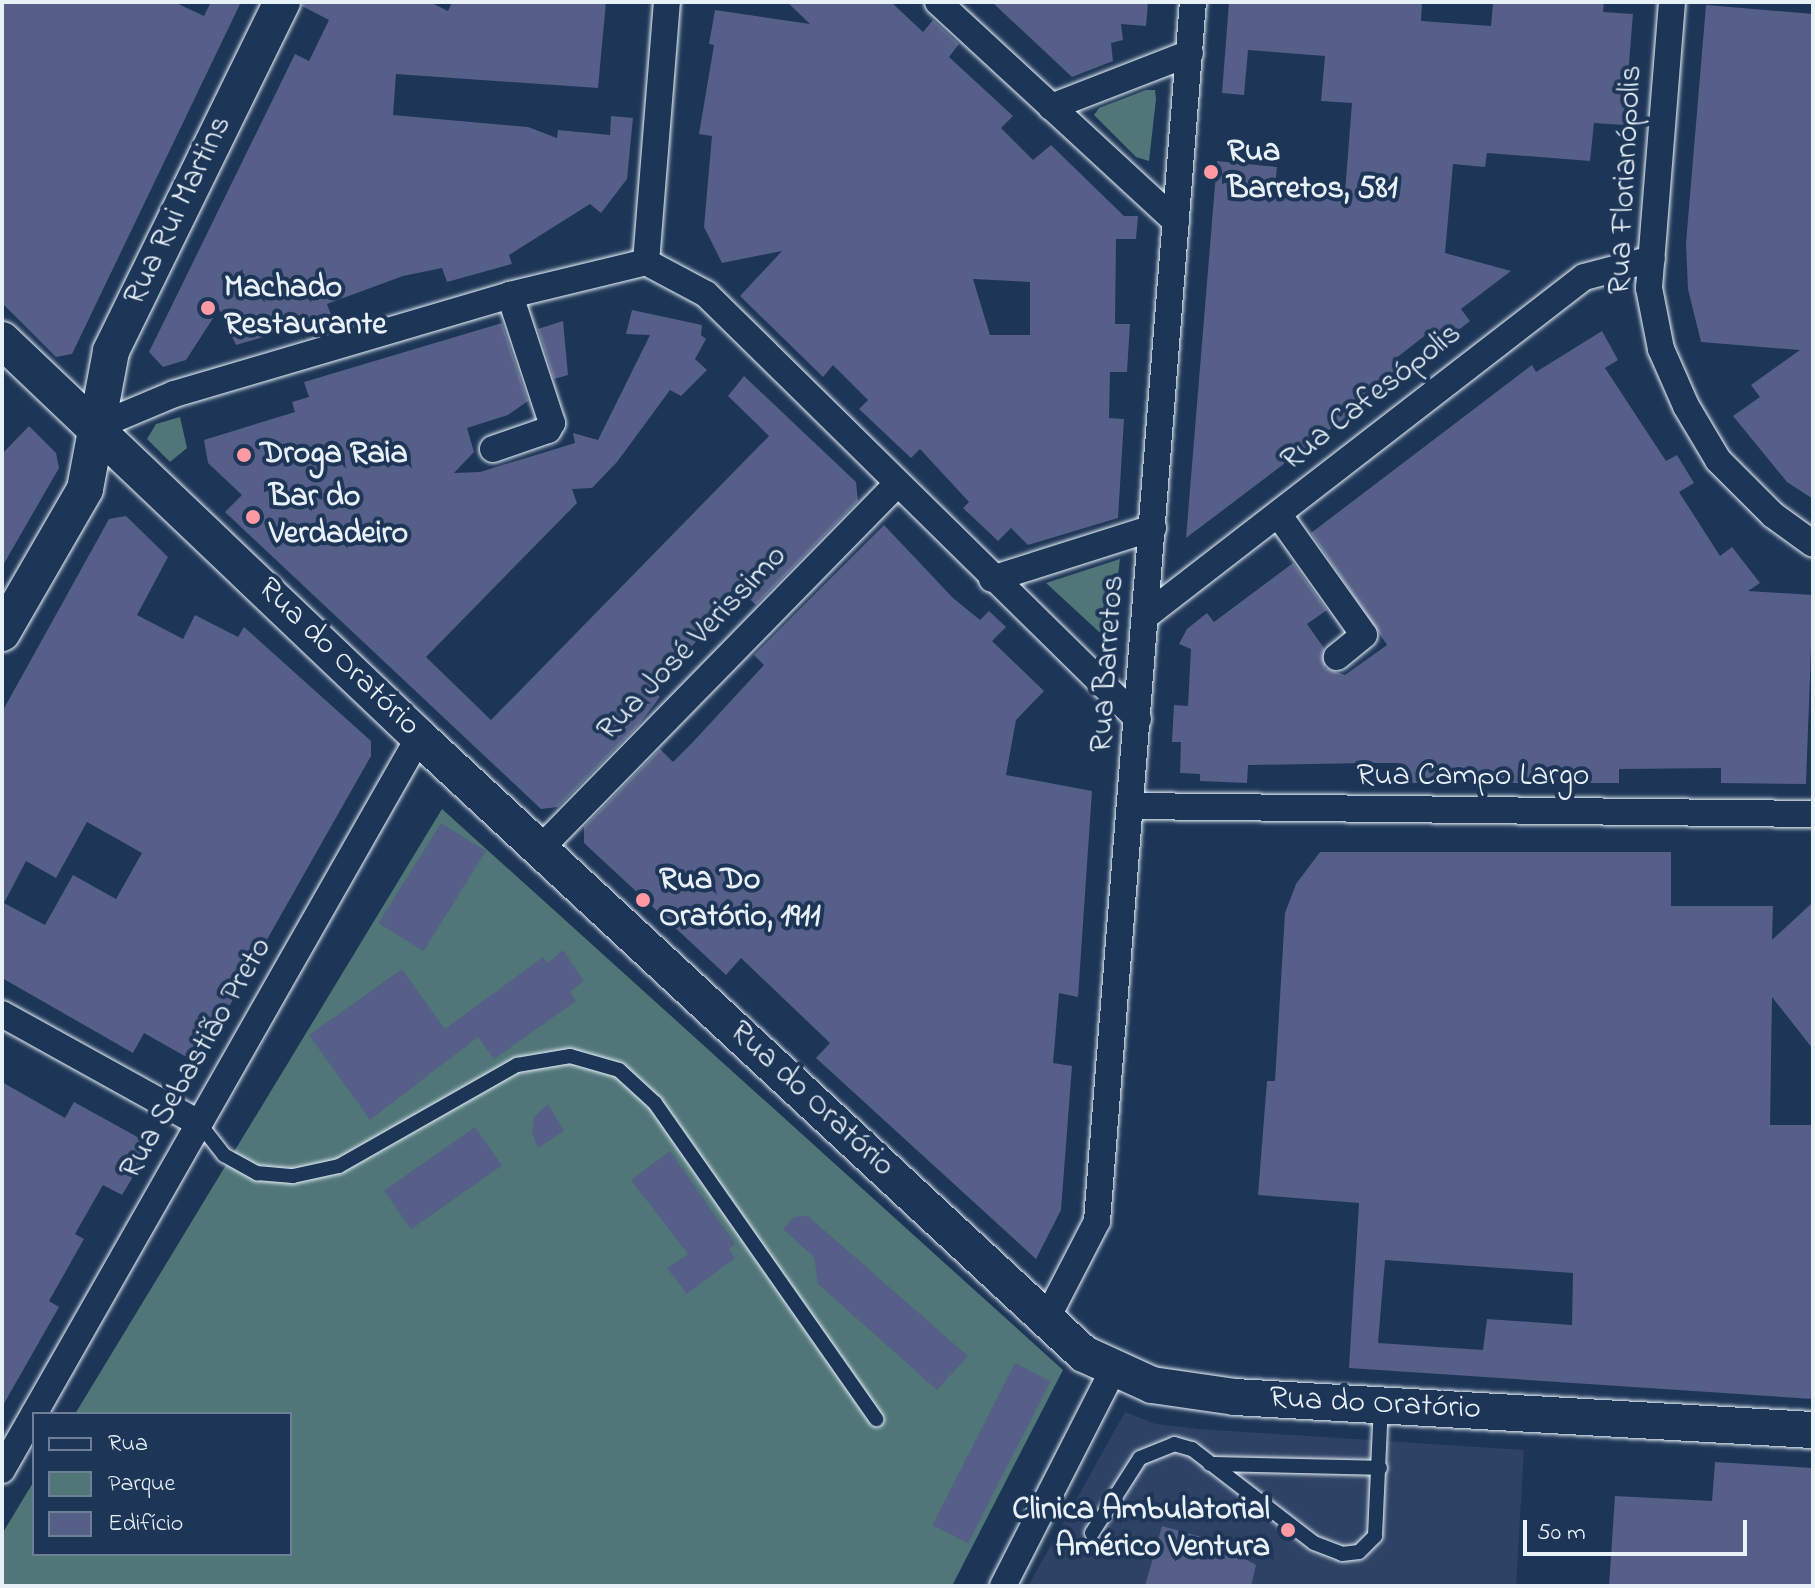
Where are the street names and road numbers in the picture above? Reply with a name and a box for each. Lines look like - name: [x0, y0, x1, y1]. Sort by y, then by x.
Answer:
- street label: Rua Florianópolis: [1602, 64, 1652, 296]
- street label: Rua Rui Martins: [117, 110, 241, 312]
- street label: Rua Cafesópolis: [1274, 316, 1470, 480]
- street label: Rua José Verissimo: [590, 538, 796, 750]
- street label: Rua do Oratório: [249, 571, 427, 745]
- street label: Rua Barretos: [1084, 574, 1134, 754]
- street label: Rua Campo Largo: [1357, 758, 1589, 796]
- street label: Rua Sebastião Preto: [112, 932, 282, 1186]
- street label: Rua do Oratório: [720, 1014, 902, 1186]
- street label: Rua do Oratório: [1268, 1380, 1482, 1430]

